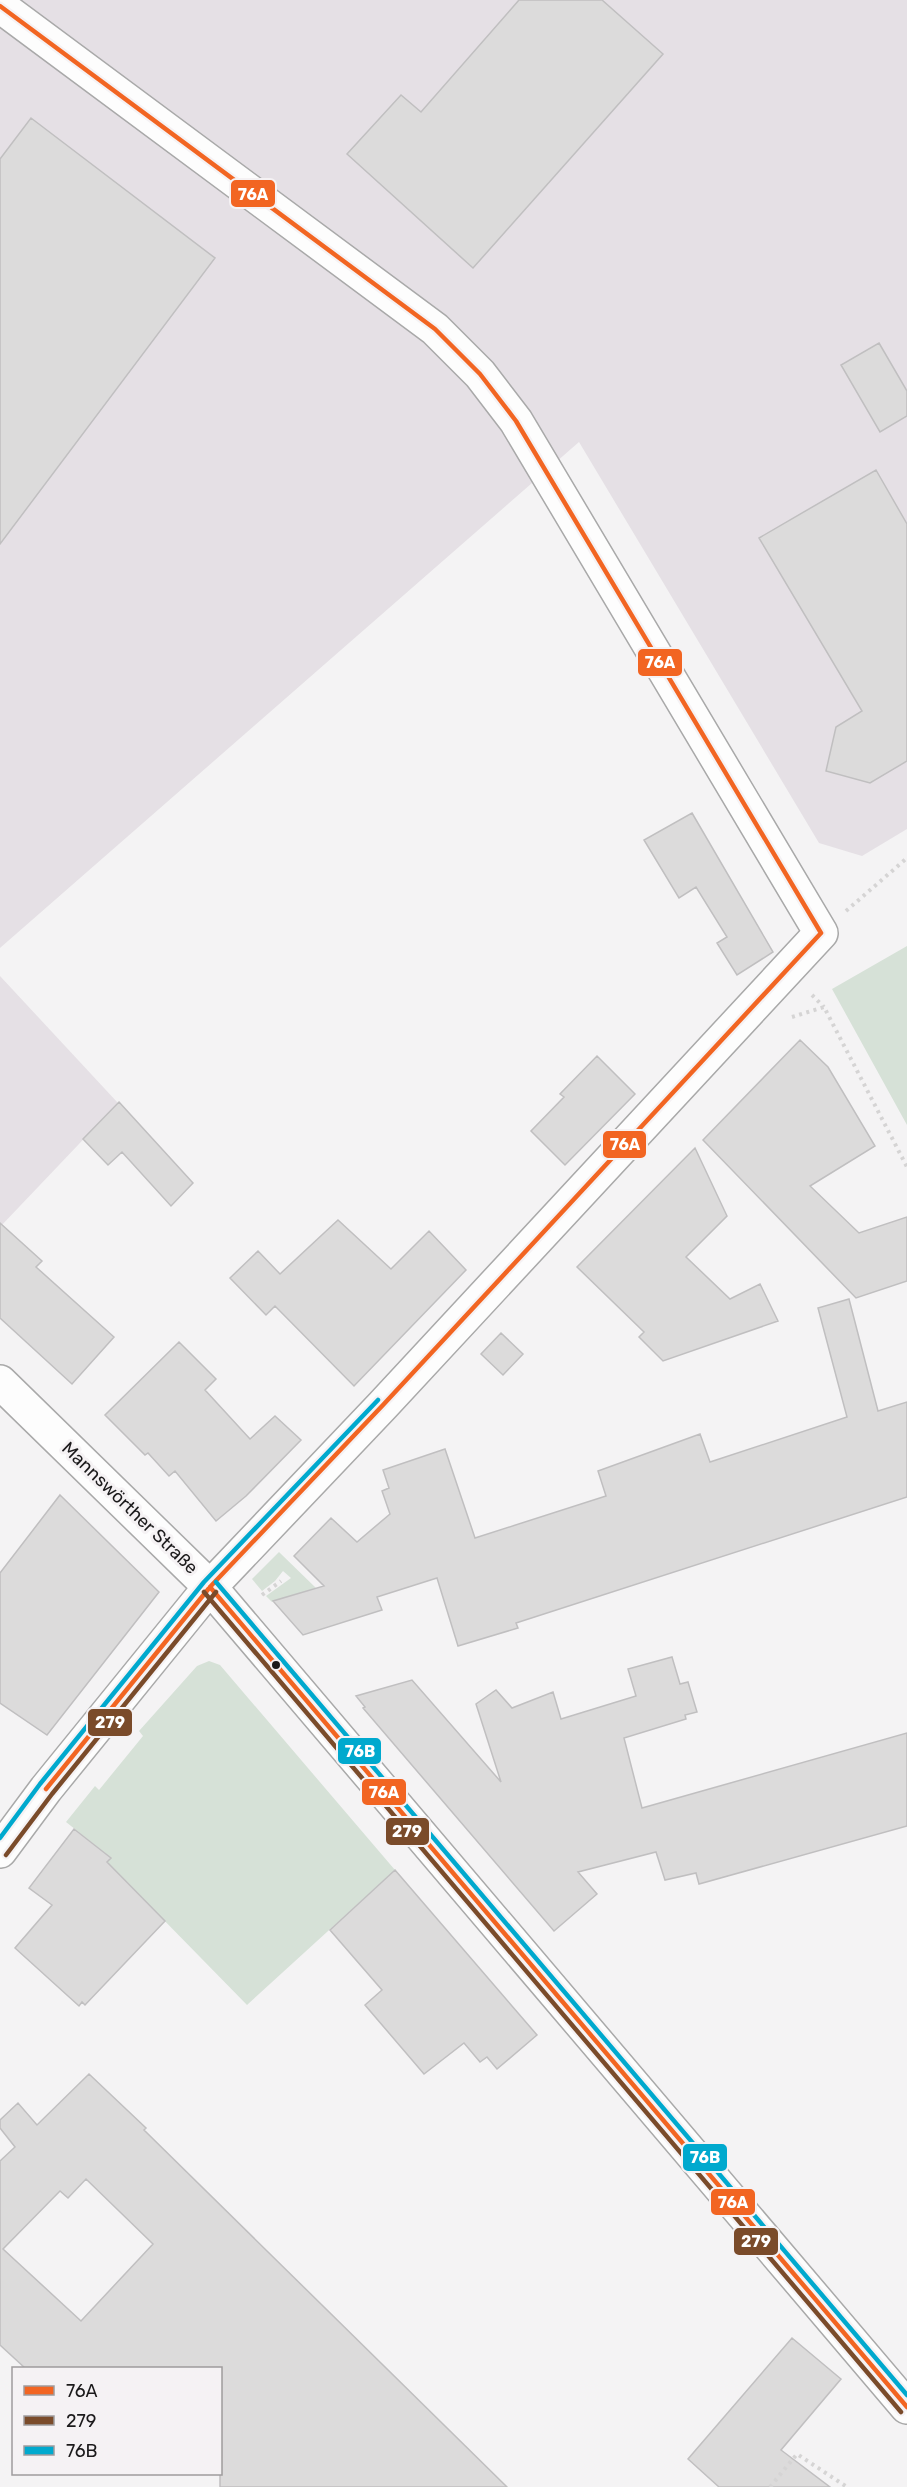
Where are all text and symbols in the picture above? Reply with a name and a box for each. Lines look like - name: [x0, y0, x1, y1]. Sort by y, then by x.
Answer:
- line badge: 76A: [230, 179, 276, 208]
- text: 76A: [238, 185, 269, 204]
- line badge: 76A: [637, 648, 683, 677]
- text: 76A: [645, 653, 676, 672]
- line badge: 76A: [602, 1130, 647, 1159]
- text: 76A: [610, 1135, 641, 1154]
- street label: Mannswörther Straße: [57, 1437, 203, 1579]
- unlabelled marker: [270, 1659, 282, 1671]
- line badge: 279: [87, 1708, 133, 1737]
- text: 279: [95, 1713, 125, 1732]
- line badge: 76B: [337, 1737, 382, 1765]
- text: 76B: [345, 1742, 375, 1761]
- line badge: 76A: [361, 1778, 407, 1806]
- text: 76A: [369, 1783, 400, 1802]
- line badge: 279: [385, 1817, 430, 1846]
- text: 279: [392, 1822, 422, 1841]
- line badge: 76B: [682, 2143, 728, 2172]
- text: 76B: [690, 2148, 720, 2167]
- line badge: 76A: [710, 2188, 756, 2216]
- text: 76A: [718, 2193, 749, 2212]
- line badge: 279: [733, 2227, 779, 2256]
- text: 279: [741, 2232, 771, 2251]
- legend: [12, 2367, 222, 2475]
- text: 76A: [66, 2380, 98, 2402]
- text: 279: [66, 2410, 96, 2432]
- text: 76B: [66, 2440, 98, 2462]

